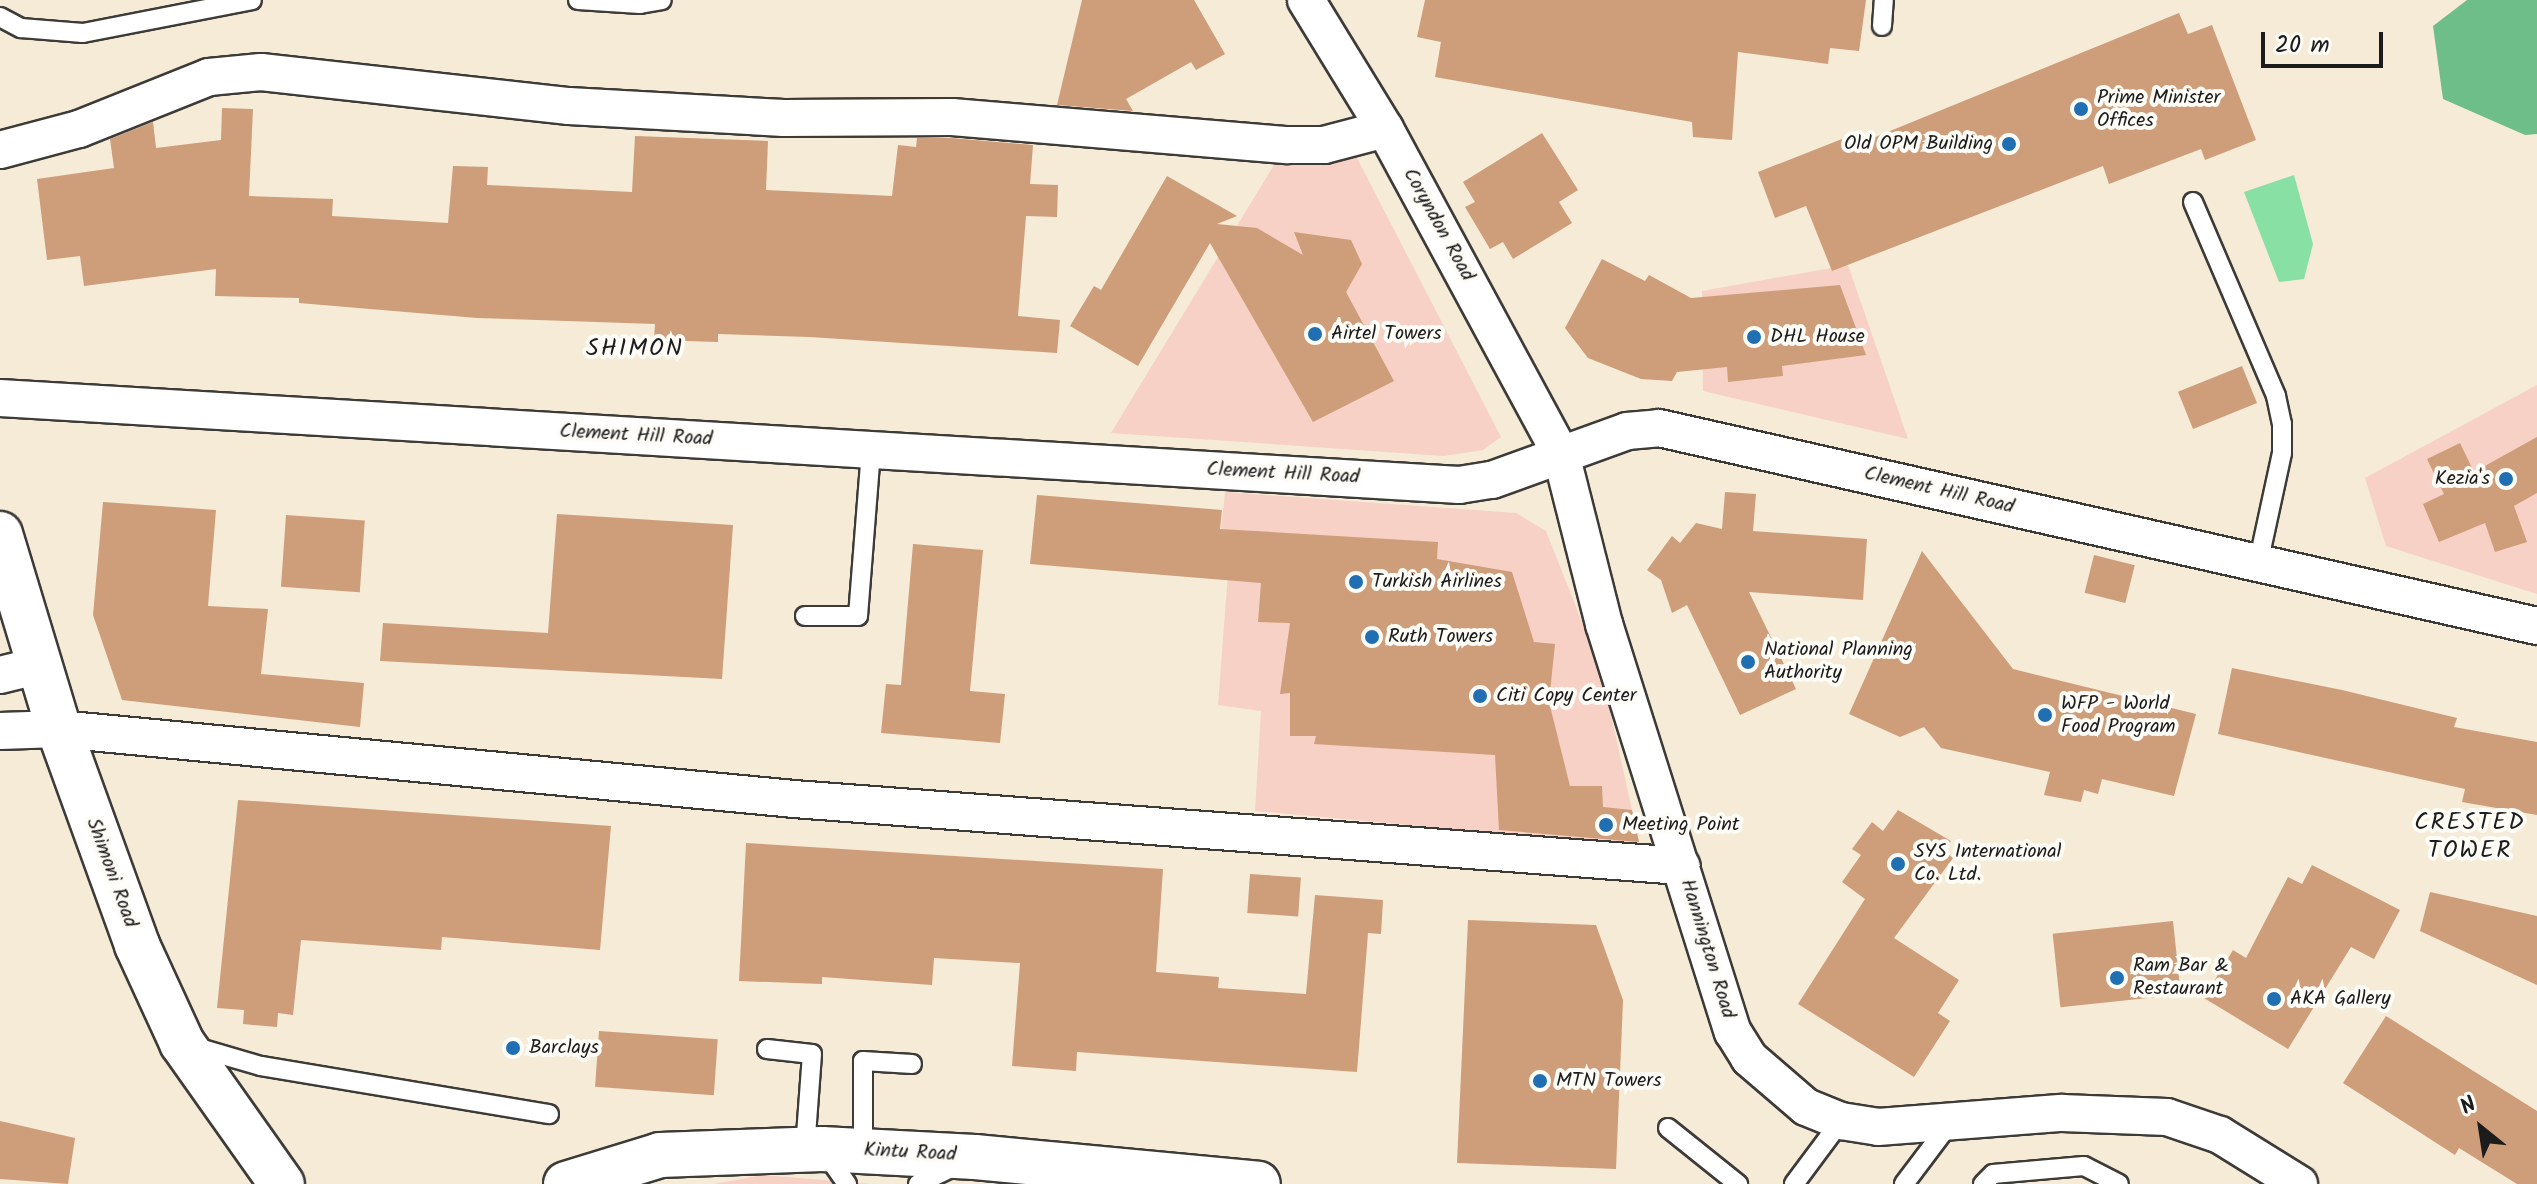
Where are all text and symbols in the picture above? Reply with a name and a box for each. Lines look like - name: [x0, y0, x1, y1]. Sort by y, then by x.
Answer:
- scale bar: [2265, 16, 2387, 66]
- text: 20 m: [2275, 26, 2330, 65]
- place label: Prime Minister Offices: [2097, 86, 2220, 133]
- marker: Prime Minister Offices: [2072, 100, 2090, 118]
- place label: Old OPM Building: [1844, 132, 1993, 156]
- marker: Old OPM Building: [2000, 135, 2018, 153]
- street label: Coryndon Road: [1397, 164, 1479, 286]
- place label: Airtel Towers: [1331, 322, 1442, 346]
- marker: Airtel Towers: [1306, 325, 1324, 343]
- place label: DHL House: [1770, 325, 1865, 349]
- marker: DHL House: [1745, 328, 1763, 346]
- district label: SHIMON: [586, 335, 684, 363]
- street label: Clement Hill Road: [559, 420, 713, 452]
- street label: Clement Hill Road: [1206, 458, 1360, 490]
- street label: Clement Hill Road: [1862, 462, 2016, 520]
- place label: Kezia's: [2435, 467, 2490, 491]
- marker: Kezia's: [2497, 470, 2515, 488]
- place label: Turkish Airlines: [1372, 570, 1502, 594]
- marker: Turkish Airlines: [1347, 573, 1365, 591]
- place label: Ruth Towers: [1388, 625, 1493, 649]
- marker: Ruth Towers: [1363, 628, 1381, 646]
- place label: National Planning Authority: [1764, 638, 1913, 685]
- marker: National Planning Authority: [1739, 653, 1757, 671]
- place label: Citi Copy Center: [1496, 684, 1636, 708]
- marker: Citi Copy Center: [1471, 687, 1489, 705]
- place label: WFP - World Food Program: [2061, 692, 2176, 739]
- marker: WFP - World Food Program: [2036, 706, 2054, 724]
- district label: CRESTED TOWER: [2414, 809, 2526, 865]
- place label: Meeting Point: [1622, 813, 1740, 837]
- street label: Shimoni Road: [80, 815, 142, 931]
- marker: Meeting Point: [1597, 816, 1615, 834]
- place label: SYS International Co. Ltd.: [1914, 840, 2062, 887]
- marker: SYS International Co. Ltd.: [1889, 855, 1907, 873]
- street label: Hannington Road: [1674, 876, 1740, 1022]
- place label: Ram Bar & Restaurant: [2133, 954, 2229, 1001]
- marker: Ram Bar & Restaurant: [2108, 969, 2126, 987]
- place label: AKA Gallery: [2290, 987, 2391, 1011]
- marker: AKA Gallery: [2265, 990, 2283, 1008]
- place label: Barclays: [529, 1036, 599, 1060]
- marker: Barclays: [504, 1039, 522, 1057]
- place label: MTN Towers: [1556, 1069, 1661, 1093]
- marker: MTN Towers: [1531, 1072, 1549, 1090]
- north arrow: [2441, 1088, 2521, 1168]
- text: N: [2454, 1088, 2484, 1125]
- street label: Kintu Road: [863, 1139, 957, 1167]

